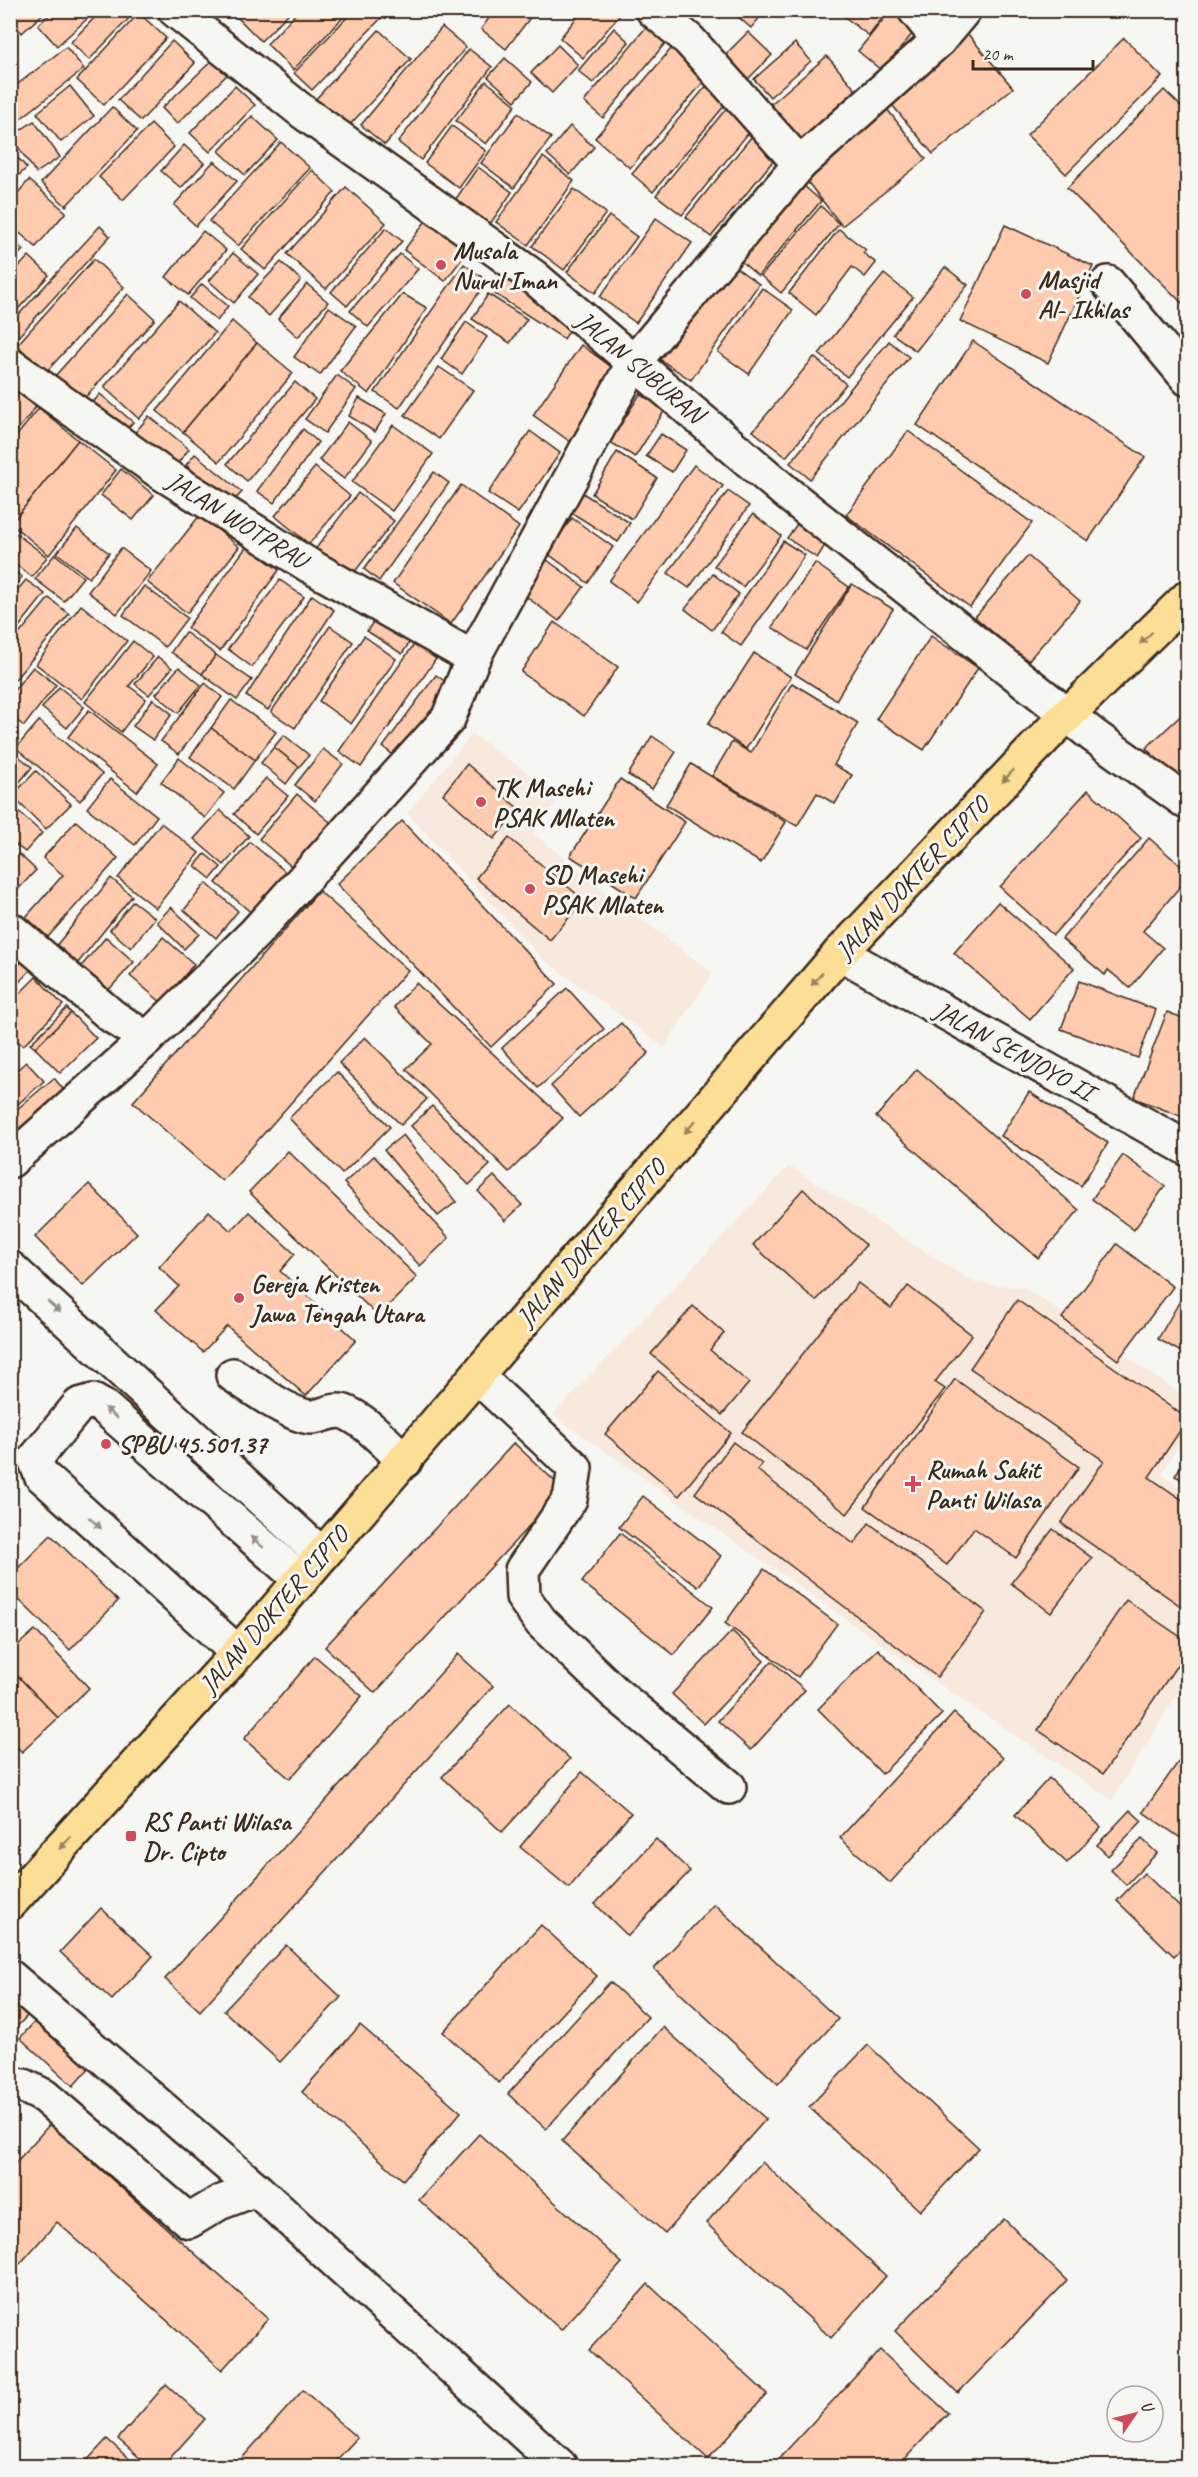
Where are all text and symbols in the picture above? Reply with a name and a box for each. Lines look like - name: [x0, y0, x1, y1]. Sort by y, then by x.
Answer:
- scale bar: [973, 33, 1093, 71]
- text: 20 m: [982, 43, 1015, 65]
- place label: Musala Nurul Iman: [453, 234, 558, 297]
- marker: Musala Nurul Iman: [434, 258, 448, 272]
- place label: Masjid Al- Ikhlas: [1038, 263, 1132, 326]
- marker: Masjid Al- Ikhlas: [1019, 287, 1033, 301]
- street label: JALAN SUBURAN: [568, 303, 714, 433]
- street label: JALAN WOTPRAU: [159, 463, 317, 578]
- one-way arrow: [1139, 630, 1153, 644]
- one-way arrow: [1001, 768, 1015, 783]
- place label: TK Masehi PSAK Mlaten: [493, 771, 616, 834]
- street label: JALAN DOKTER CIPTO: [827, 787, 998, 968]
- marker: TK Masehi PSAK Mlaten: [474, 795, 488, 809]
- place label: SD Masehi PSAK Mlaten: [542, 858, 665, 921]
- marker: SD Masehi PSAK Mlaten: [523, 882, 537, 896]
- one-way arrow: [811, 971, 824, 987]
- street label: JALAN SENJOYO II: [927, 993, 1104, 1111]
- one-way arrow: [684, 1119, 697, 1135]
- street label: JALAN DOKTER CIPTO: [508, 1150, 675, 1335]
- place label: Gereja Kristen Jawa Tengah Utara: [249, 1267, 426, 1330]
- marker: Gereja Kristen Jawa Tengah Utara: [232, 1291, 246, 1305]
- one-way arrow: [46, 1300, 61, 1313]
- one-way arrow: [103, 1406, 119, 1419]
- place label: SPBU 45.501.37: [118, 1428, 269, 1461]
- marker: SPBU 45.501.37: [99, 1437, 113, 1451]
- place label: Rumah Sakit Panti Wilasa: [926, 1453, 1043, 1516]
- marker: Rumah Sakit Panti Wilasa: [904, 1475, 922, 1493]
- one-way arrow: [88, 1516, 102, 1530]
- street label: JALAN DOKTER CIPTO: [191, 1517, 358, 1702]
- one-way arrow: [250, 1536, 265, 1549]
- place label: RS Panti Wilasa Dr. Cipto: [143, 1805, 293, 1868]
- marker: RS Panti Wilasa Dr. Cipto: [124, 1829, 138, 1843]
- one-way arrow: [58, 1835, 72, 1850]
- north arrow: [1105, 2384, 1165, 2444]
- text: U: [1136, 2397, 1159, 2418]

